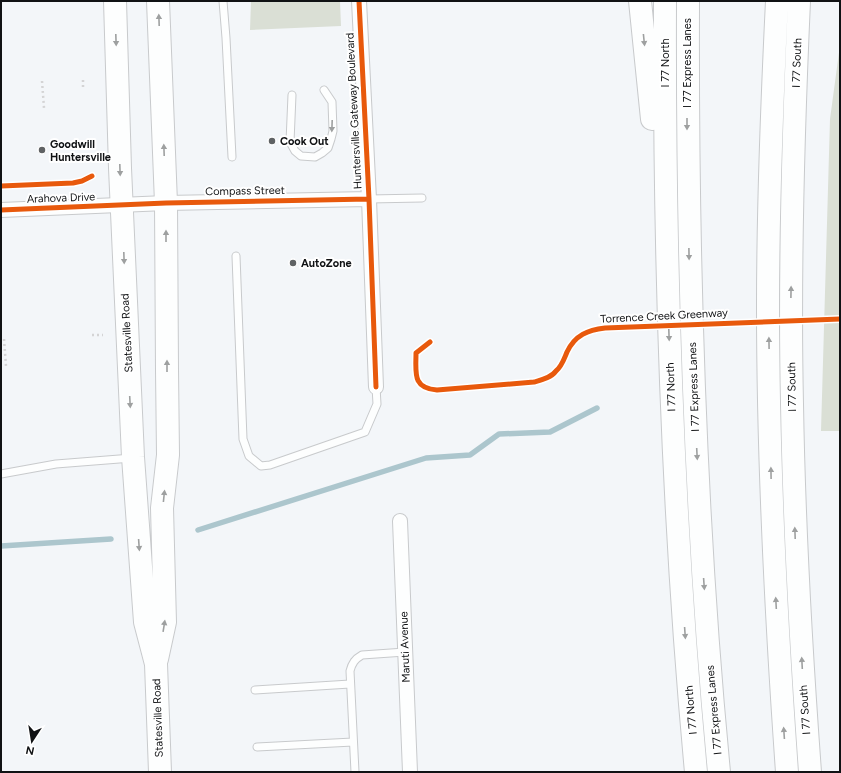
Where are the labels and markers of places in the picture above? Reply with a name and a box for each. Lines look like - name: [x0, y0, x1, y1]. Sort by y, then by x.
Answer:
- place label: Cook Out: [280, 135, 329, 148]
- marker: Cook Out: [267, 136, 277, 146]
- place label: Goodwill Huntersville: [50, 138, 111, 164]
- marker: Goodwill Huntersville: [37, 145, 47, 155]
- place label: AutoZone: [301, 257, 352, 270]
- marker: AutoZone: [288, 258, 298, 268]

